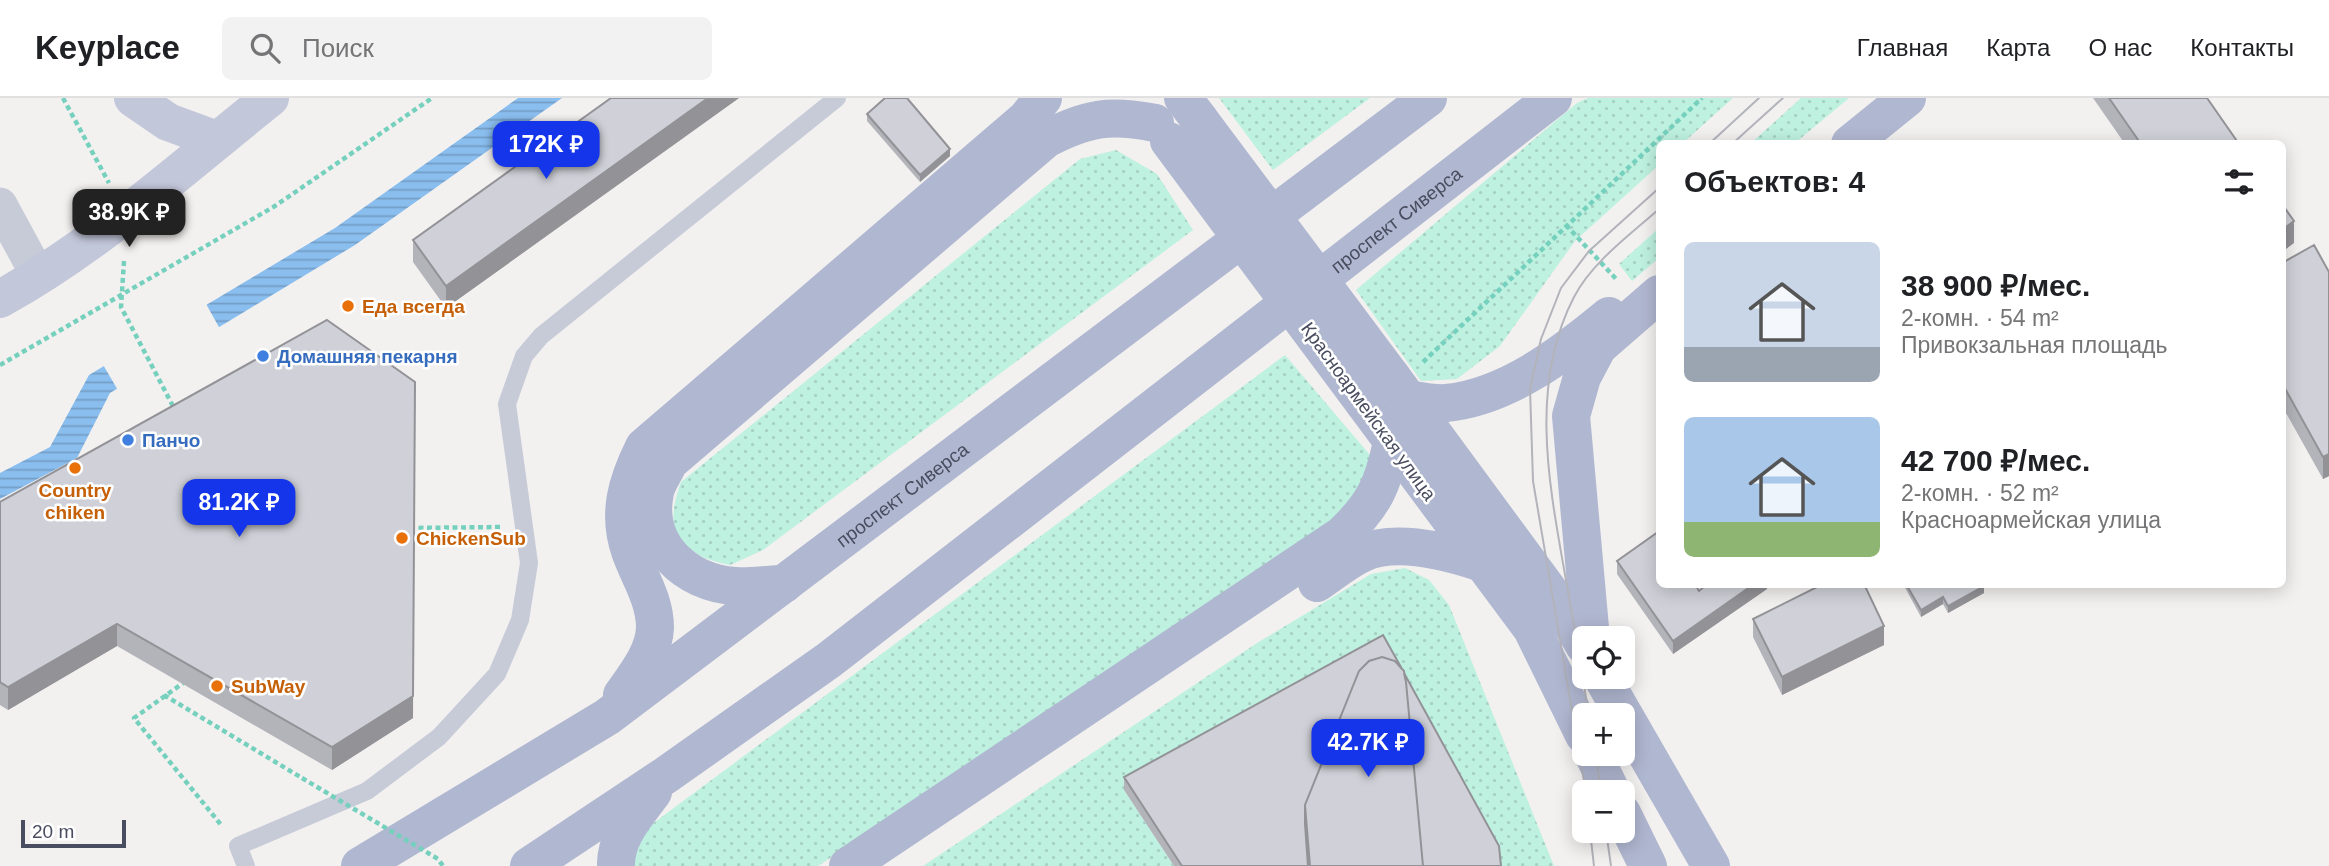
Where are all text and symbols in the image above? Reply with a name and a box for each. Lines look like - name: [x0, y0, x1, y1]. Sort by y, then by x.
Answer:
- search box: [222, 17, 712, 80]
- text: Keyplace: [35, 29, 180, 66]
- icon: search: [246, 29, 284, 67]
- text: Поиск: [302, 33, 374, 63]
- text: Главная: [1857, 34, 1948, 61]
- text: Карта: [1986, 34, 2050, 61]
- text: О нас: [2088, 34, 2152, 61]
- text: Контакты: [2190, 34, 2294, 61]
- pin: 172K ₽: [489, 122, 603, 181]
- text: 172K ₽: [509, 131, 583, 157]
- street label: проспект Сиверса: [1327, 163, 1466, 277]
- icon: filters: [2220, 163, 2258, 201]
- text: Объектов: 4: [1684, 165, 1865, 198]
- pin: 38.9K ₽: [64, 190, 194, 249]
- text: 38.9K ₽: [88, 199, 170, 225]
- text: 38 900 ₽/мес.: [1901, 269, 2090, 302]
- icon: home: [1740, 270, 1824, 354]
- place label: Еда всегда: [362, 296, 465, 317]
- marker: Еда всегда: [340, 298, 356, 314]
- text: 2-комн. · 54 m²: [1901, 305, 2059, 331]
- street label: Красноармейская улица: [1297, 318, 1440, 505]
- text: Привокзальная площадь: [1901, 332, 2167, 358]
- place label: Домашняя пекарня: [277, 346, 458, 367]
- marker: Домашняя пекарня: [255, 348, 271, 364]
- place label: Панчо: [142, 430, 200, 451]
- marker: Панчо: [120, 432, 136, 448]
- street label: проспект Сиверса: [832, 438, 973, 551]
- text: 42 700 ₽/мес.: [1901, 444, 2090, 477]
- icon: home: [1740, 445, 1824, 529]
- marker: Country chiken: [67, 460, 83, 476]
- place label: Country chiken: [39, 480, 112, 523]
- pin: 81.2K ₽: [174, 480, 304, 539]
- text: 2-комн. · 52 m²: [1901, 480, 2059, 506]
- text: 81.2K ₽: [198, 489, 280, 515]
- text: Красноармейская улица: [1901, 507, 2161, 533]
- place label: ChickenSub: [416, 528, 526, 549]
- marker: ChickenSub: [394, 530, 410, 546]
- map controls: [1572, 626, 1635, 843]
- button: locate: [1572, 626, 1635, 689]
- place label: SubWay: [231, 676, 306, 697]
- marker: SubWay: [209, 678, 225, 694]
- button: +: [1572, 703, 1635, 766]
- pin: 42.7K ₽: [1303, 720, 1433, 779]
- text: 42.7K ₽: [1327, 729, 1409, 755]
- button: −: [1572, 780, 1635, 843]
- scale bar: [21, 817, 126, 849]
- text: 20 m: [32, 821, 74, 842]

